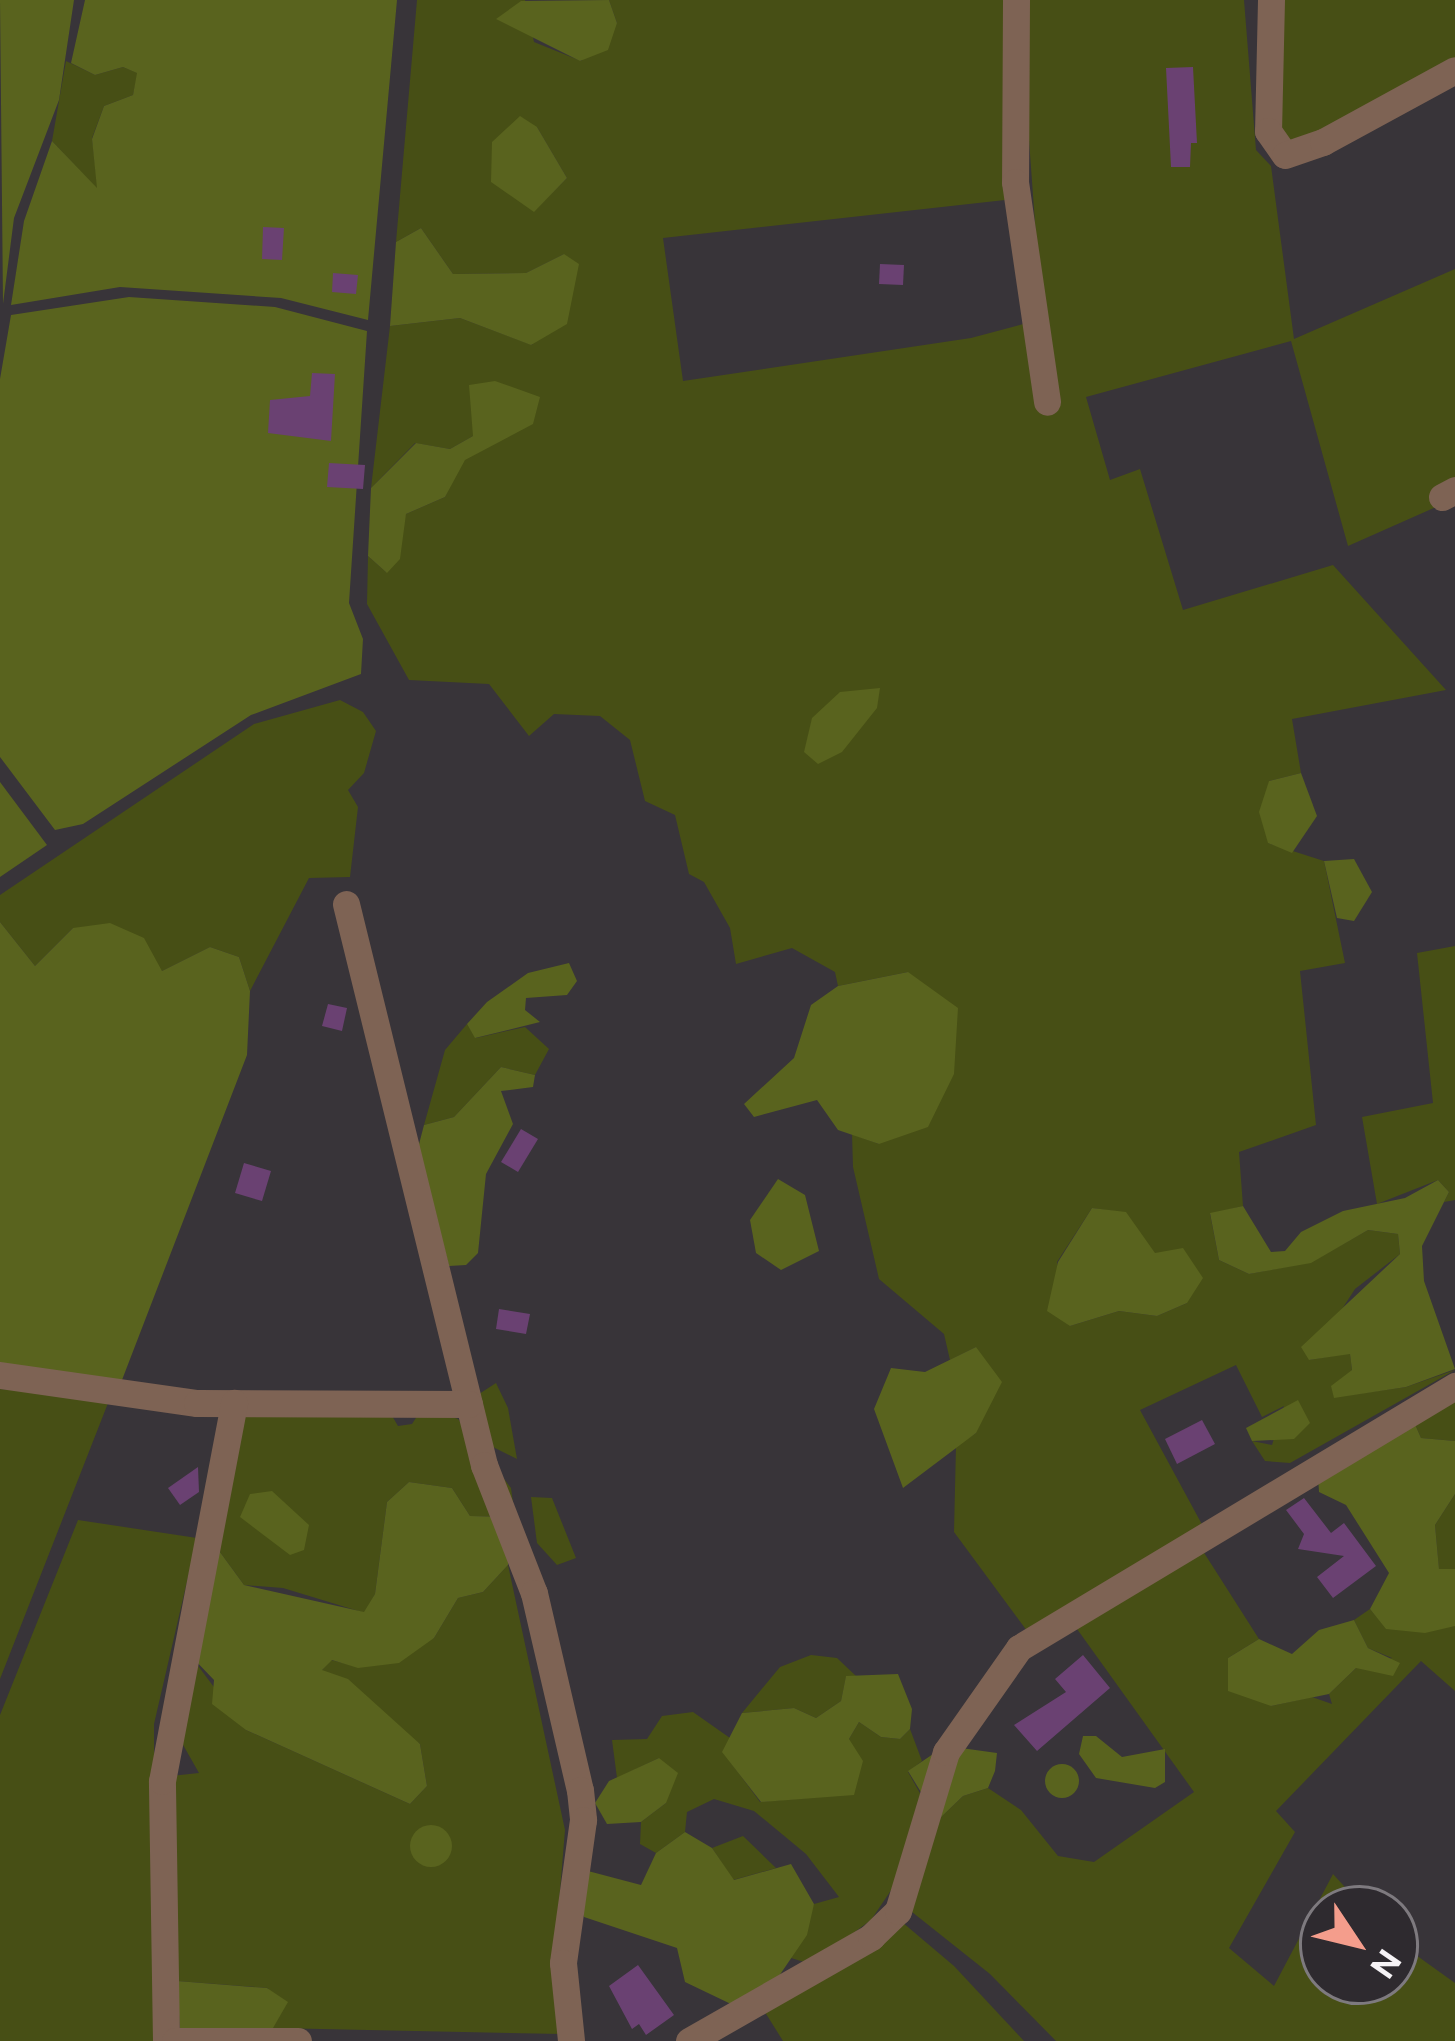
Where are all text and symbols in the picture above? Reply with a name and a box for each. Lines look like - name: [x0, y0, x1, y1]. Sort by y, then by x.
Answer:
- north arrow: [1299, 1885, 1419, 2005]
- text: N: [1363, 1942, 1409, 1985]

